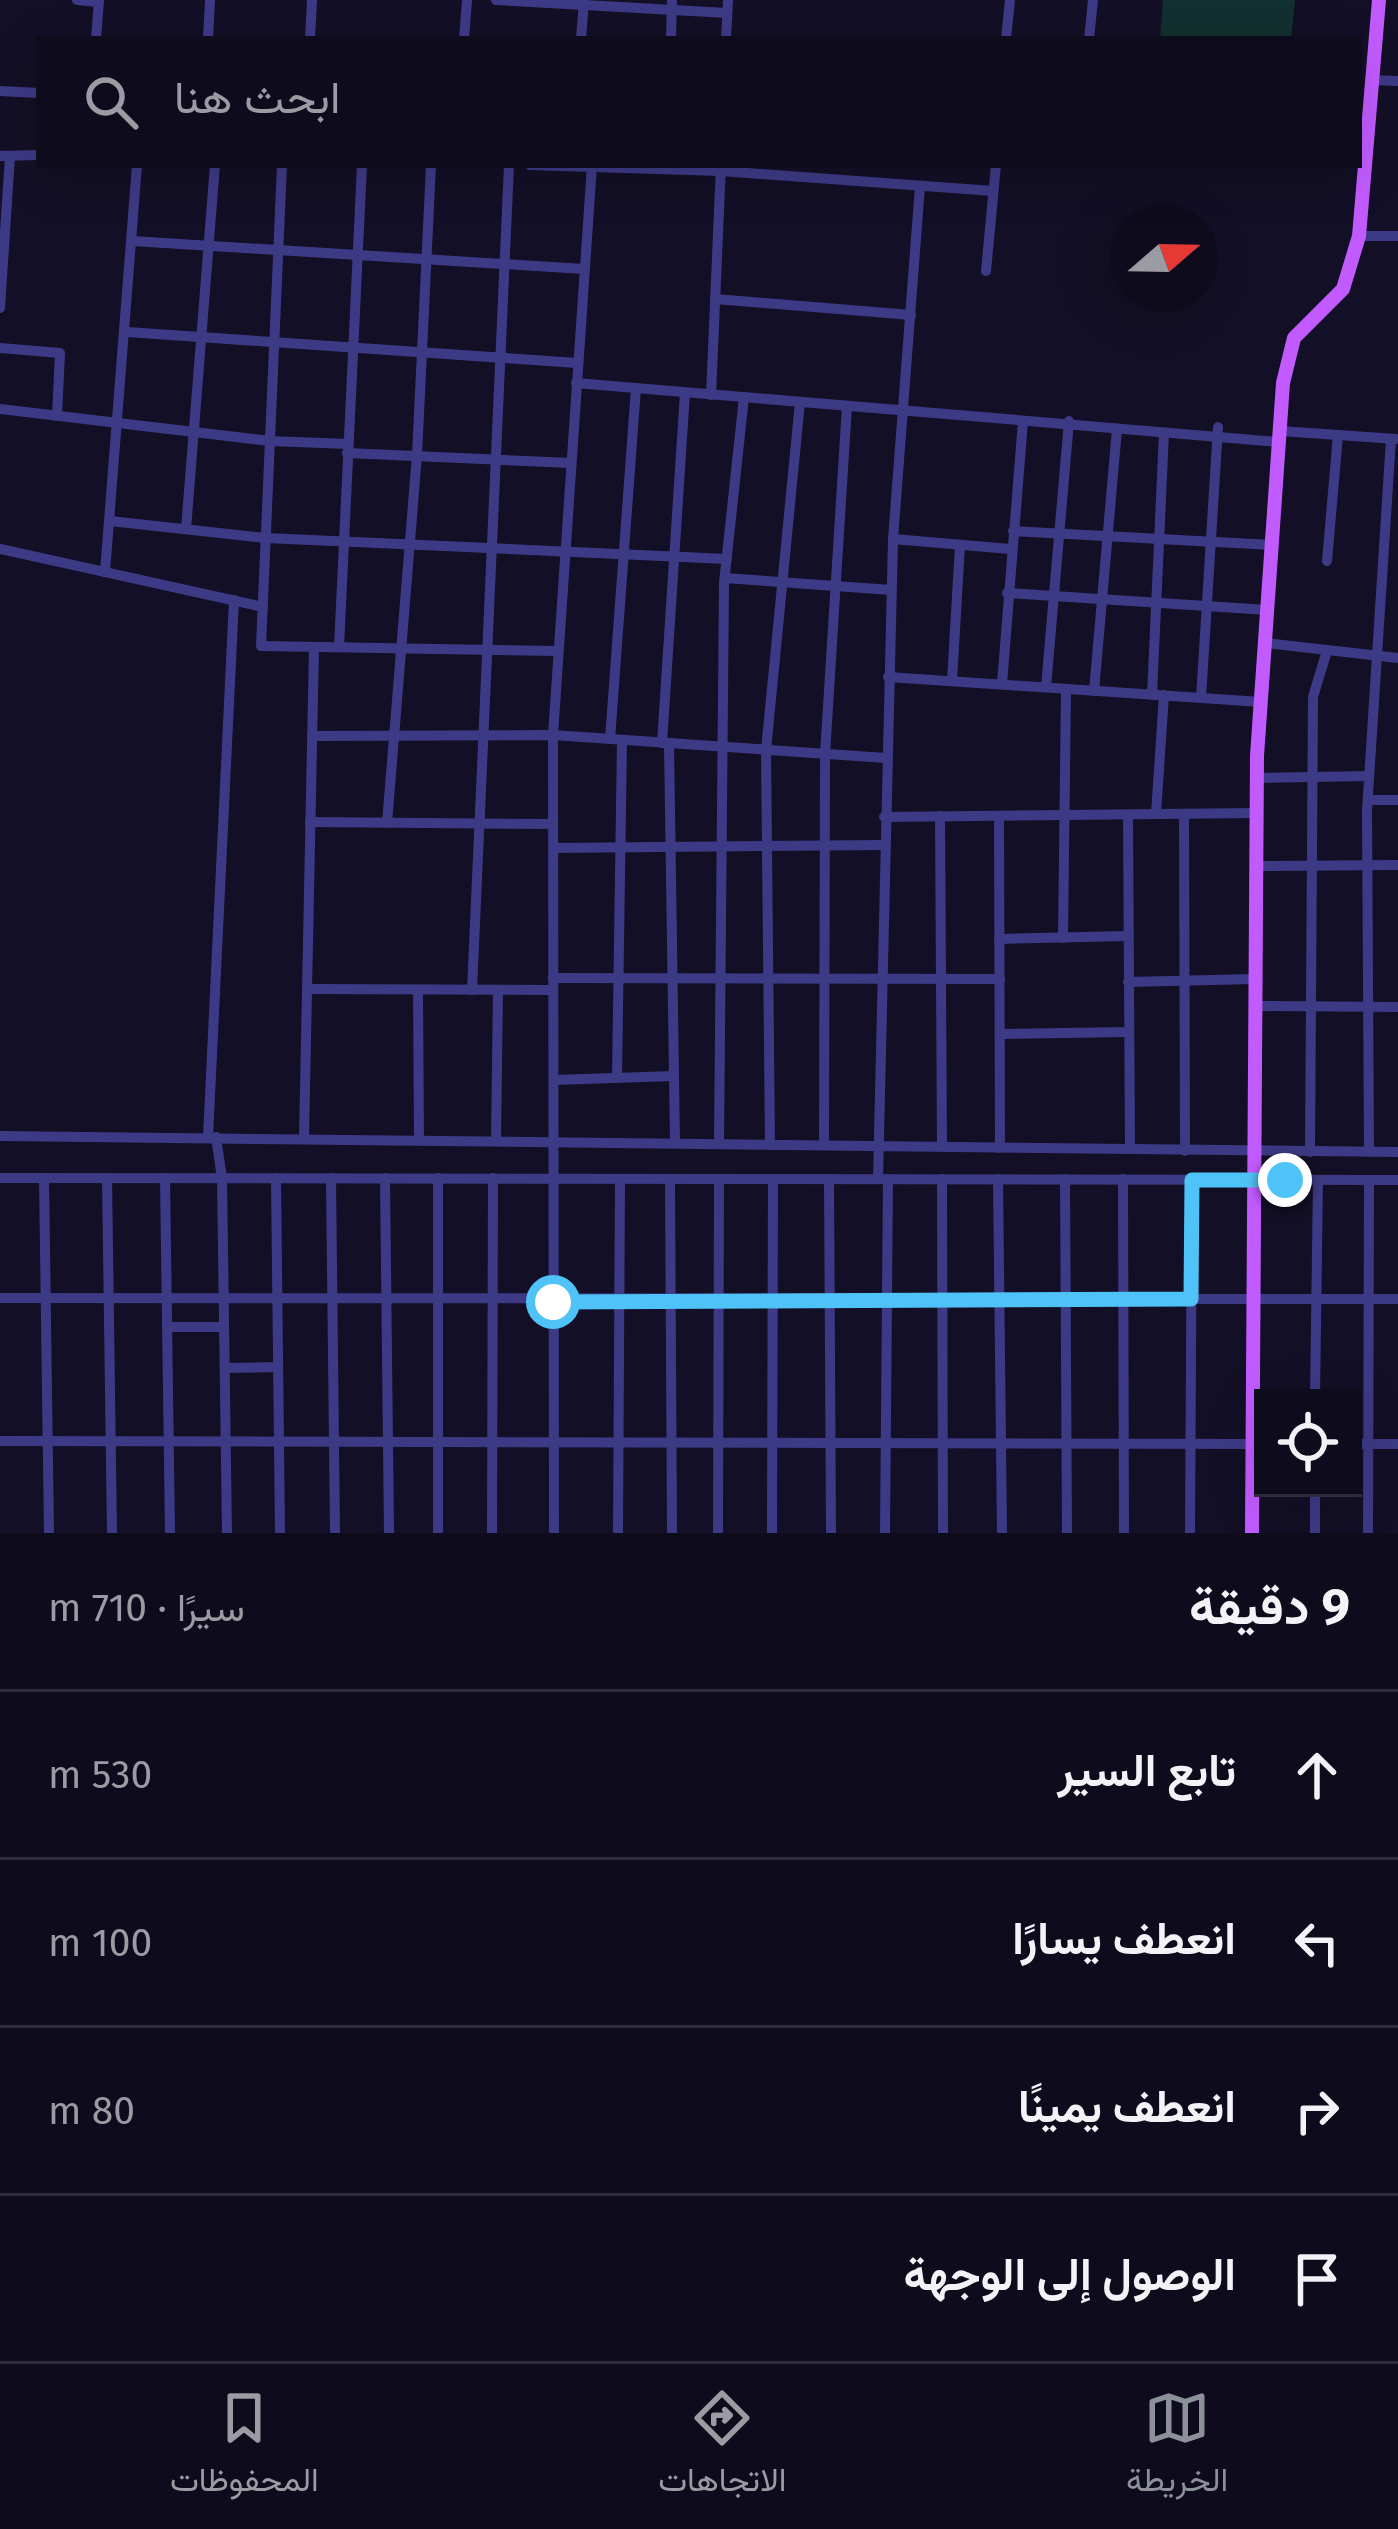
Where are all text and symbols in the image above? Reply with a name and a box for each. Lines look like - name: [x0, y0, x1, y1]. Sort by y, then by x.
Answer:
- search box: [36, 36, 1362, 168]
- icon: search: [78, 69, 144, 135]
- text: ابحث هنا: [174, 71, 340, 125]
- north arrow: [1110, 204, 1218, 312]
- route end: [1258, 1153, 1312, 1207]
- route start: [526, 1275, 580, 1329]
- map controls: [1254, 1389, 1362, 1497]
- button: locate: [1254, 1389, 1362, 1497]
- text: 9 دقيقة: [1189, 1576, 1350, 1638]
- text: سيرًا · 710 m: [48, 1585, 245, 1631]
- icon: ahead: [1284, 1742, 1350, 1808]
- text: تابع السير: [1058, 1744, 1236, 1798]
- text: 530 m: [48, 1752, 152, 1798]
- icon: left: [1284, 1910, 1350, 1976]
- text: انعطف يسارًا: [1012, 1912, 1236, 1966]
- text: 100 m: [48, 1920, 152, 1966]
- icon: right: [1284, 2078, 1350, 2144]
- text: انعطف يمينًا: [1018, 2080, 1236, 2134]
- text: 80 m: [48, 2088, 135, 2134]
- icon: arrive: [1284, 2246, 1350, 2312]
- text: الوصول إلى الوجهة: [904, 2248, 1236, 2302]
- tab: المحفوظات: [170, 2385, 319, 2509]
- tab: الاتجاهات: [658, 2385, 786, 2509]
- tab: الخريطة: [1126, 2385, 1228, 2509]

